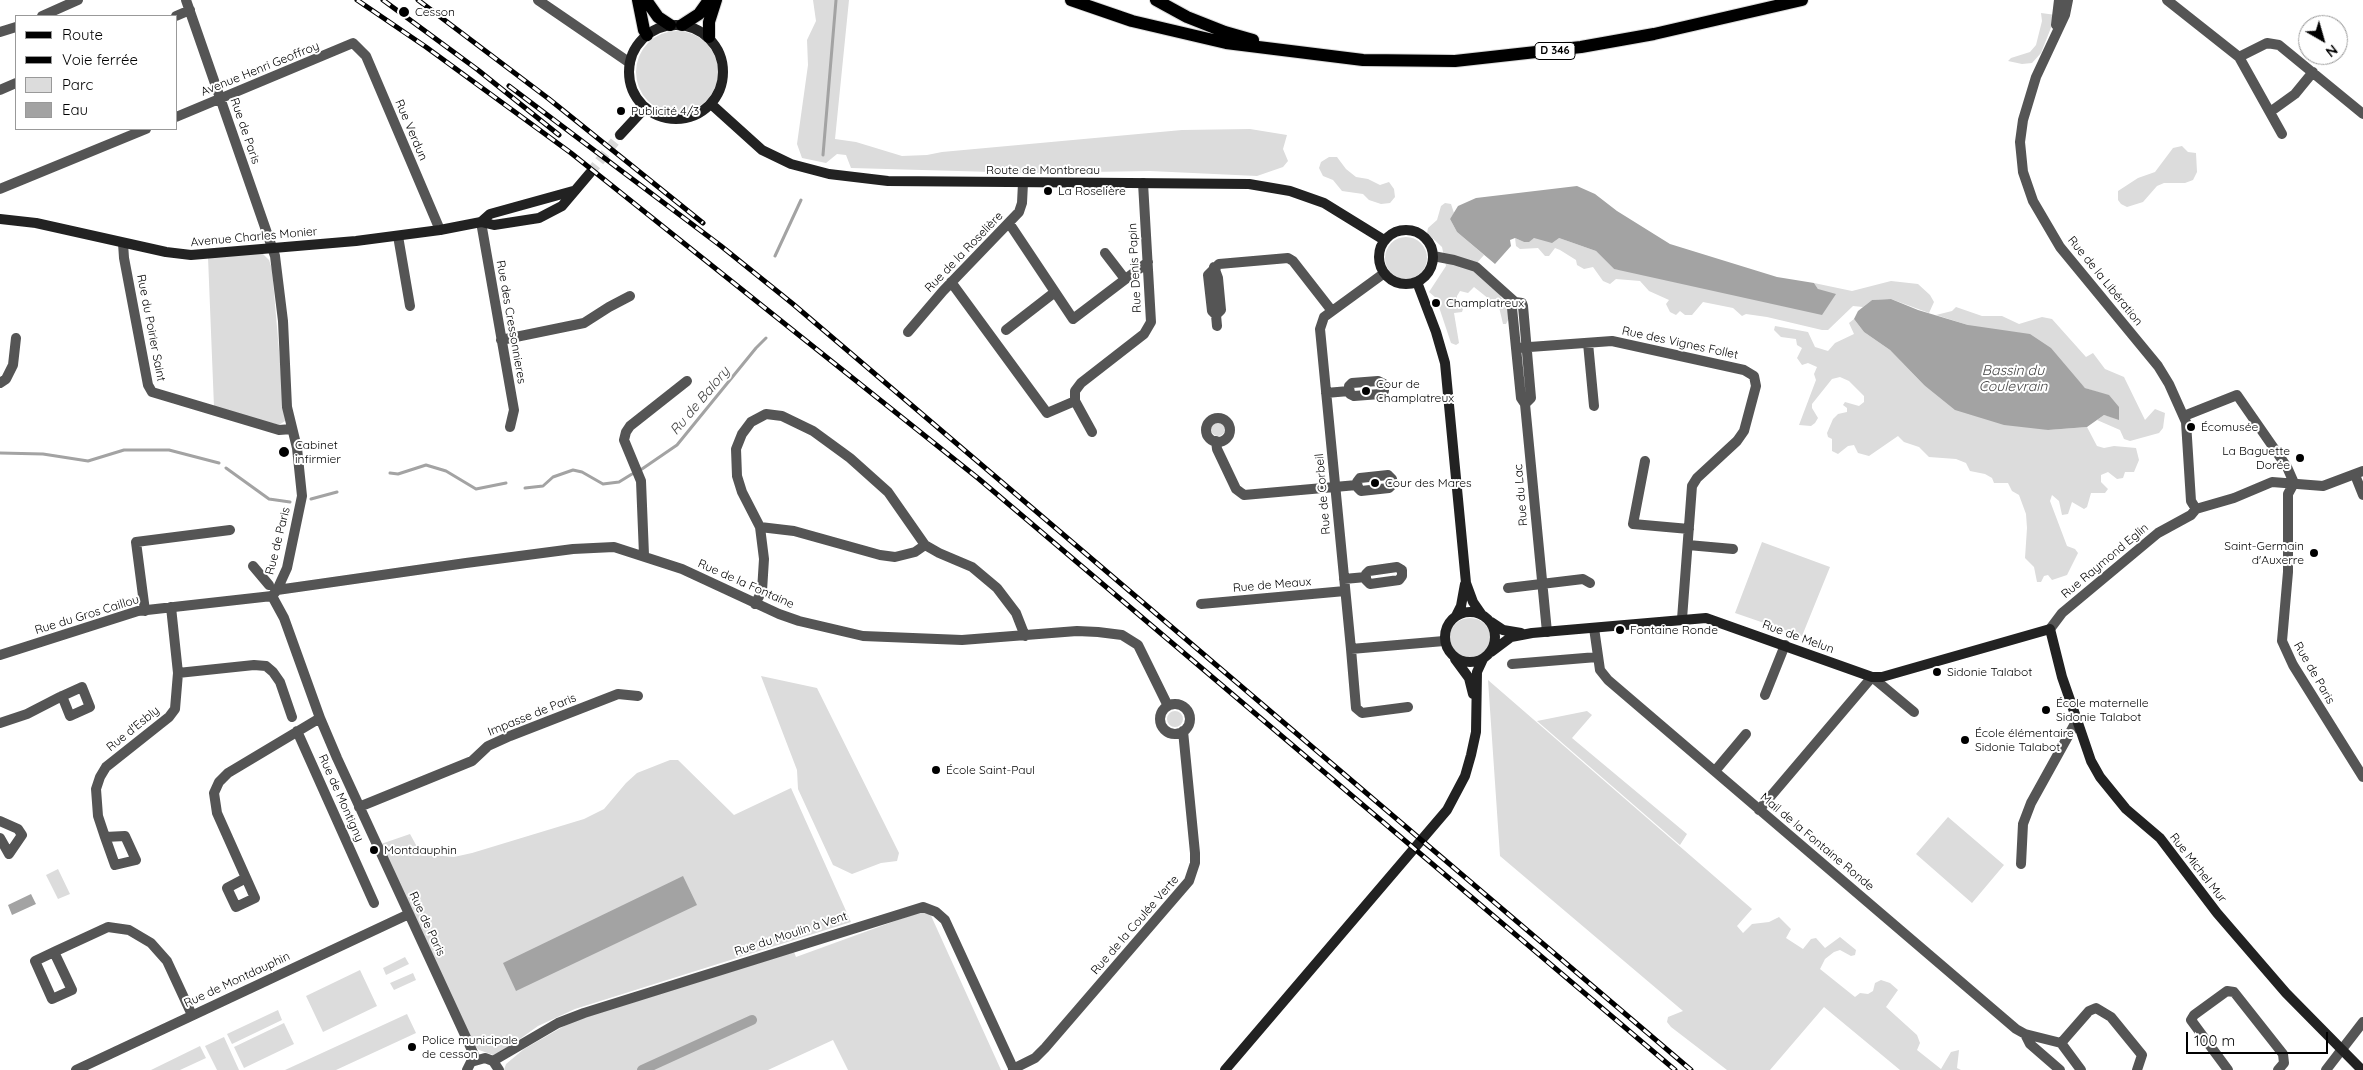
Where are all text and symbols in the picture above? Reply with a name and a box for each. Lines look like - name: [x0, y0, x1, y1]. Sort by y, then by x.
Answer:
- marker: Cesson: [397, 5, 411, 19]
- place label: Cesson: [415, 5, 455, 19]
- legend: [15, 15, 178, 130]
- north arrow: [2298, 15, 2348, 65]
- text: Route: [62, 25, 103, 44]
- street label: Avenue Henri Geoffroy: [199, 39, 321, 99]
- text: N: [2322, 41, 2341, 61]
- road number: D 346: [1535, 42, 1575, 59]
- text: Voie ferrée: [62, 50, 138, 69]
- text: Parc: [62, 75, 93, 94]
- street label: Rue de Paris: [227, 96, 263, 166]
- street label: Rue Verdun: [392, 97, 430, 163]
- text: Eau: [62, 100, 88, 119]
- place label: Publicité 4/3: [631, 104, 699, 118]
- marker: Publicité 4/3: [615, 105, 627, 117]
- street label: Route de Montbreau: [986, 163, 1100, 177]
- place label: La Roselière: [1058, 184, 1126, 198]
- marker: La Roselière: [1042, 185, 1054, 197]
- street label: Rue de la Roselière: [922, 209, 1006, 295]
- street label: Rue Denis Papin: [1125, 223, 1145, 313]
- street label: Avenue Charles Monier: [190, 224, 318, 250]
- street label: Rue de la Libération: [2064, 233, 2146, 329]
- street label: Rue des Cressonnieres: [493, 259, 529, 385]
- street label: Rue du Poirier Saint: [134, 273, 168, 383]
- place label: Champlatreux: [1446, 296, 1524, 310]
- marker: Champlatreux: [1430, 297, 1442, 309]
- street label: Rue des Vignes Follet: [1621, 324, 1739, 362]
- water label: Bassin du Coulevrain: [1979, 363, 2047, 396]
- water label: Ru de Balory: [667, 364, 733, 438]
- place label: Cour de Champlatreux: [1376, 377, 1454, 405]
- marker: Cour de Champlatreux: [1360, 385, 1372, 397]
- place label: Écomusée: [2201, 420, 2258, 434]
- marker: Écomusée: [2185, 421, 2197, 433]
- place label: Cabinet infirmier: [295, 438, 341, 466]
- place label: La Baguette Dorée: [2222, 444, 2290, 472]
- marker: Cabinet infirmier: [277, 445, 291, 459]
- marker: La Baguette Dorée: [2294, 452, 2306, 464]
- street label: Rue de Corbeil: [1312, 453, 1334, 535]
- street label: Rue du Lac: [1511, 463, 1531, 527]
- place label: Cour des Mares: [1385, 476, 1472, 490]
- marker: Cour des Mares: [1369, 477, 1381, 489]
- street label: Rue de Paris: [263, 506, 293, 576]
- street label: Rue Raymond Eglin: [2059, 520, 2151, 602]
- place label: Saint-Germain d'Auxerre: [2224, 539, 2304, 567]
- marker: Saint-Germain d'Auxerre: [2308, 547, 2320, 559]
- street label: Rue de la Fontaine: [696, 556, 796, 612]
- street label: Rue de Meaux: [1232, 574, 1312, 596]
- street label: Rue du Gros Caillou: [33, 592, 141, 638]
- street label: Rue de Melun: [1760, 617, 1836, 657]
- place label: Fontaine Ronde: [1630, 623, 1718, 637]
- marker: Fontaine Ronde: [1614, 624, 1626, 636]
- street label: Rue de Paris: [2290, 639, 2338, 707]
- place label: Sidonie Talabot: [1947, 665, 2032, 679]
- marker: Sidonie Talabot: [1931, 666, 1943, 678]
- street label: Impasse de Paris: [486, 691, 578, 739]
- place label: École maternelle Sidonie Talabot: [2056, 696, 2148, 724]
- street label: Rue d'Esbly: [104, 703, 162, 755]
- marker: École maternelle Sidonie Talabot: [2040, 704, 2052, 716]
- place label: École élémentaire Sidonie Talabot: [1975, 726, 2074, 754]
- marker: École élémentaire Sidonie Talabot: [1959, 734, 1971, 746]
- street label: Rue de Montigny: [315, 752, 367, 844]
- place label: École Saint-Paul: [946, 763, 1035, 777]
- marker: École Saint-Paul: [930, 764, 942, 776]
- street label: Mail de la Fontaine Ronde: [1757, 790, 1877, 894]
- street label: Rue Michel Mur: [2166, 830, 2230, 906]
- place label: Montdauphin: [384, 843, 457, 857]
- marker: Montdauphin: [368, 844, 380, 856]
- street label: Rue de la Coulée Verte: [1088, 872, 1182, 978]
- street label: Rue de Paris: [406, 890, 448, 958]
- street label: Rue du Moulin à Vent: [733, 909, 849, 959]
- street label: Rue de Montdauphin: [182, 949, 292, 1011]
- scale bar: [2188, 1022, 2330, 1054]
- text: 100 m: [2194, 1031, 2235, 1050]
- place label: Police municipale de cesson: [422, 1033, 518, 1061]
- marker: Police municipale de cesson: [406, 1041, 418, 1053]

